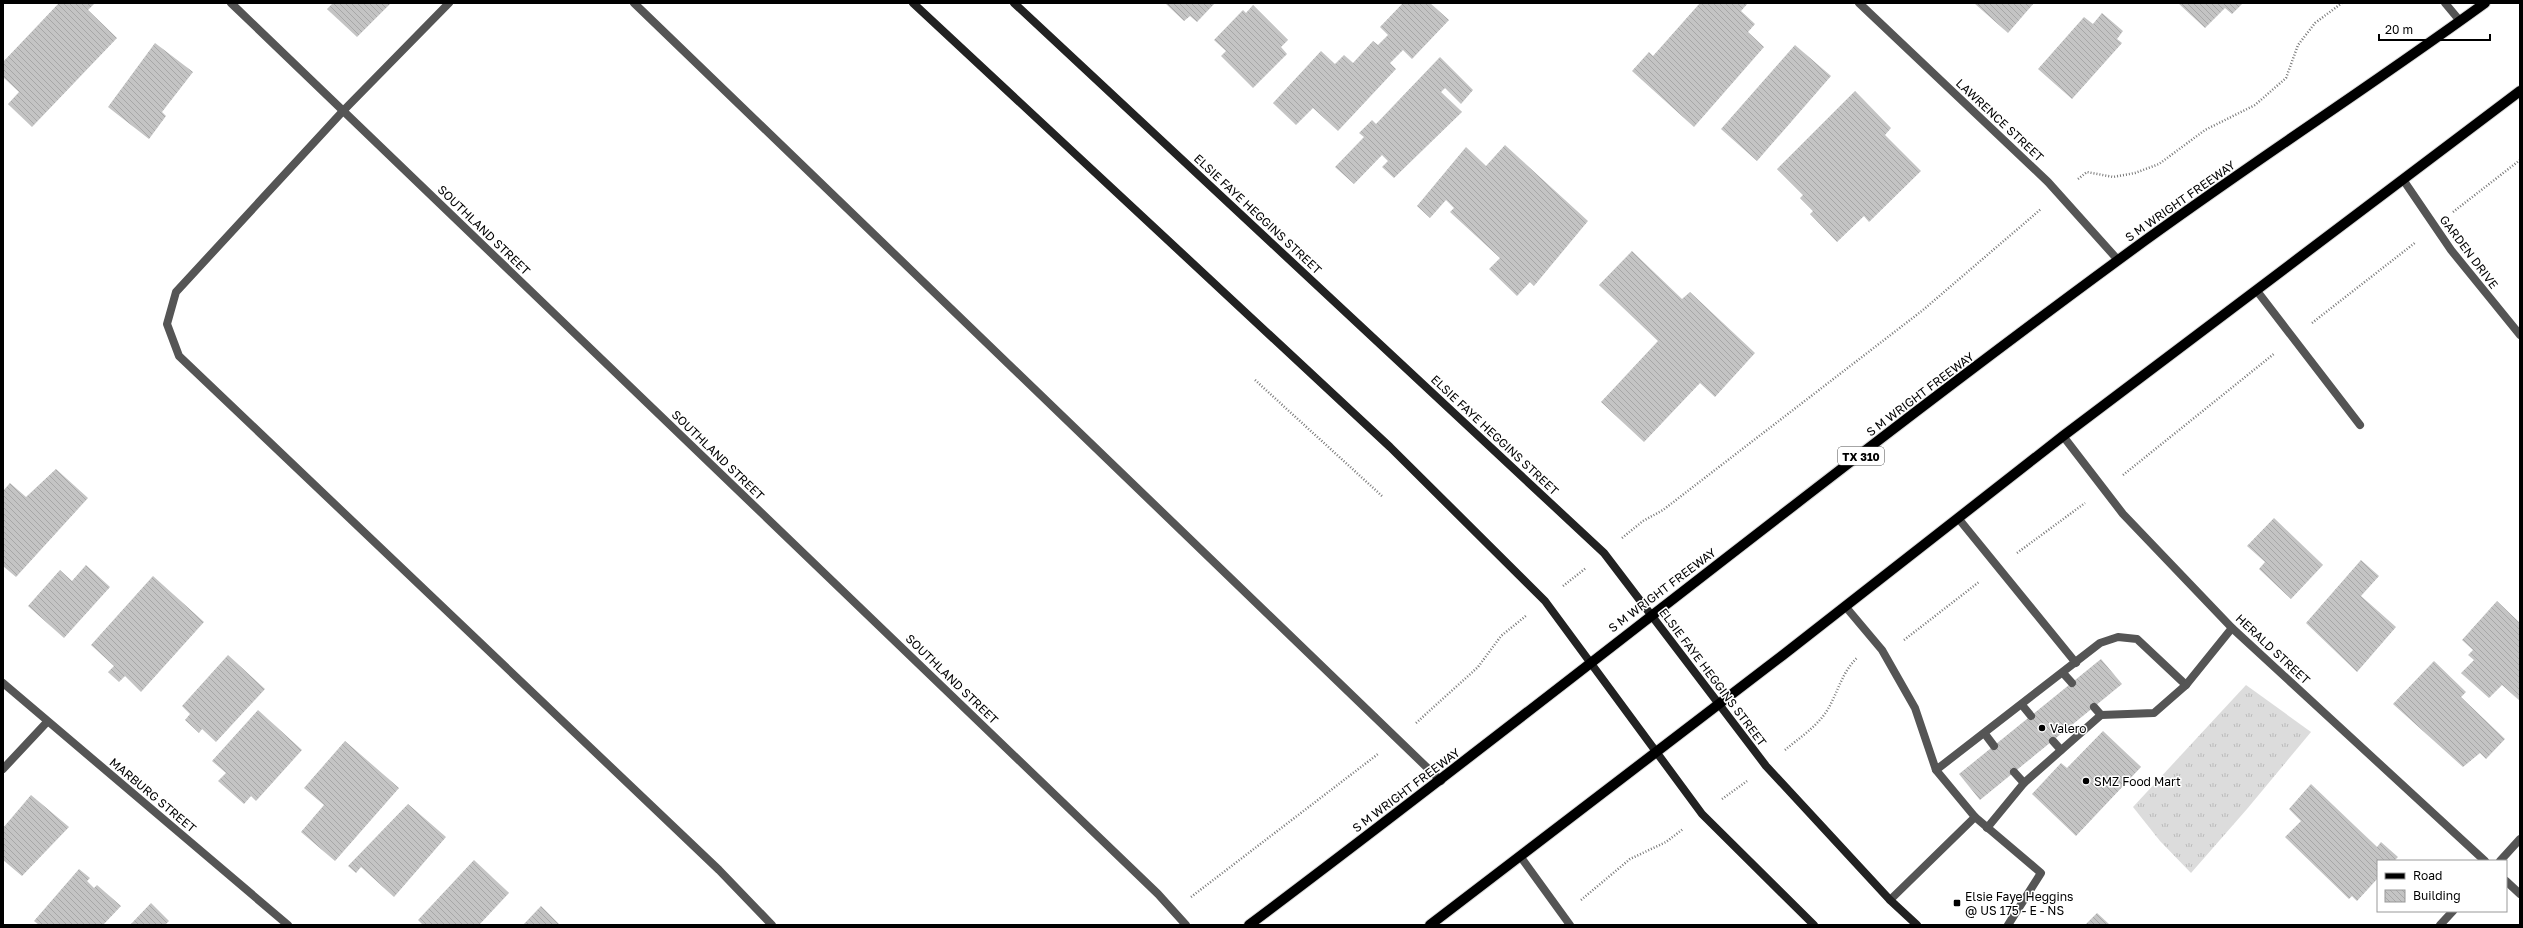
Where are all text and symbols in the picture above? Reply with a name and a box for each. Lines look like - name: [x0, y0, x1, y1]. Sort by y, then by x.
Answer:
- scale bar: [2379, 16, 2490, 42]
- text: 20 m: [2385, 22, 2413, 37]
- street label: LAWRENCE STREET: [1953, 75, 2047, 165]
- street label: ELSIE FAYE HEGGINS STREET: [1191, 151, 1325, 278]
- street label: S M WRIGHT FREEWAY: [2122, 157, 2238, 245]
- street label: SOUTHLAND STREET: [435, 182, 534, 279]
- street label: GARDEN DRIVE: [2437, 212, 2501, 292]
- street label: S M WRIGHT FREEWAY: [1863, 348, 1977, 439]
- street label: ELSIE FAYE HEGGINS STREET: [1428, 372, 1562, 499]
- street label: SOUTHLAND STREET: [669, 407, 768, 504]
- road number: TX 310: [1838, 447, 1884, 465]
- street label: S M WRIGHT FREEWAY: [1605, 544, 1719, 635]
- street label: ELSIE FAYE HEGGINS STREET: [1656, 605, 1770, 750]
- street label: HERALD STREET: [2233, 611, 2314, 688]
- street label: SOUTHLAND STREET: [903, 631, 1002, 728]
- place label: Valero: [2050, 721, 2087, 736]
- marker: Valero: [2037, 723, 2047, 733]
- street label: S M WRIGHT FREEWAY: [1349, 744, 1463, 835]
- street label: MARBURG STREET: [107, 754, 200, 836]
- place label: SMZ Food Mart: [2094, 774, 2181, 789]
- marker: SMZ Food Mart: [2081, 776, 2091, 786]
- legend: [2377, 860, 2507, 912]
- text: Road: [2413, 868, 2442, 883]
- text: Building: [2413, 888, 2461, 903]
- place label: Elsie Faye Heggins @ US 175 - E - NS: [1965, 889, 2073, 918]
- marker: Elsie Faye Heggins @ US 175 - E - NS: [1952, 898, 1962, 908]

